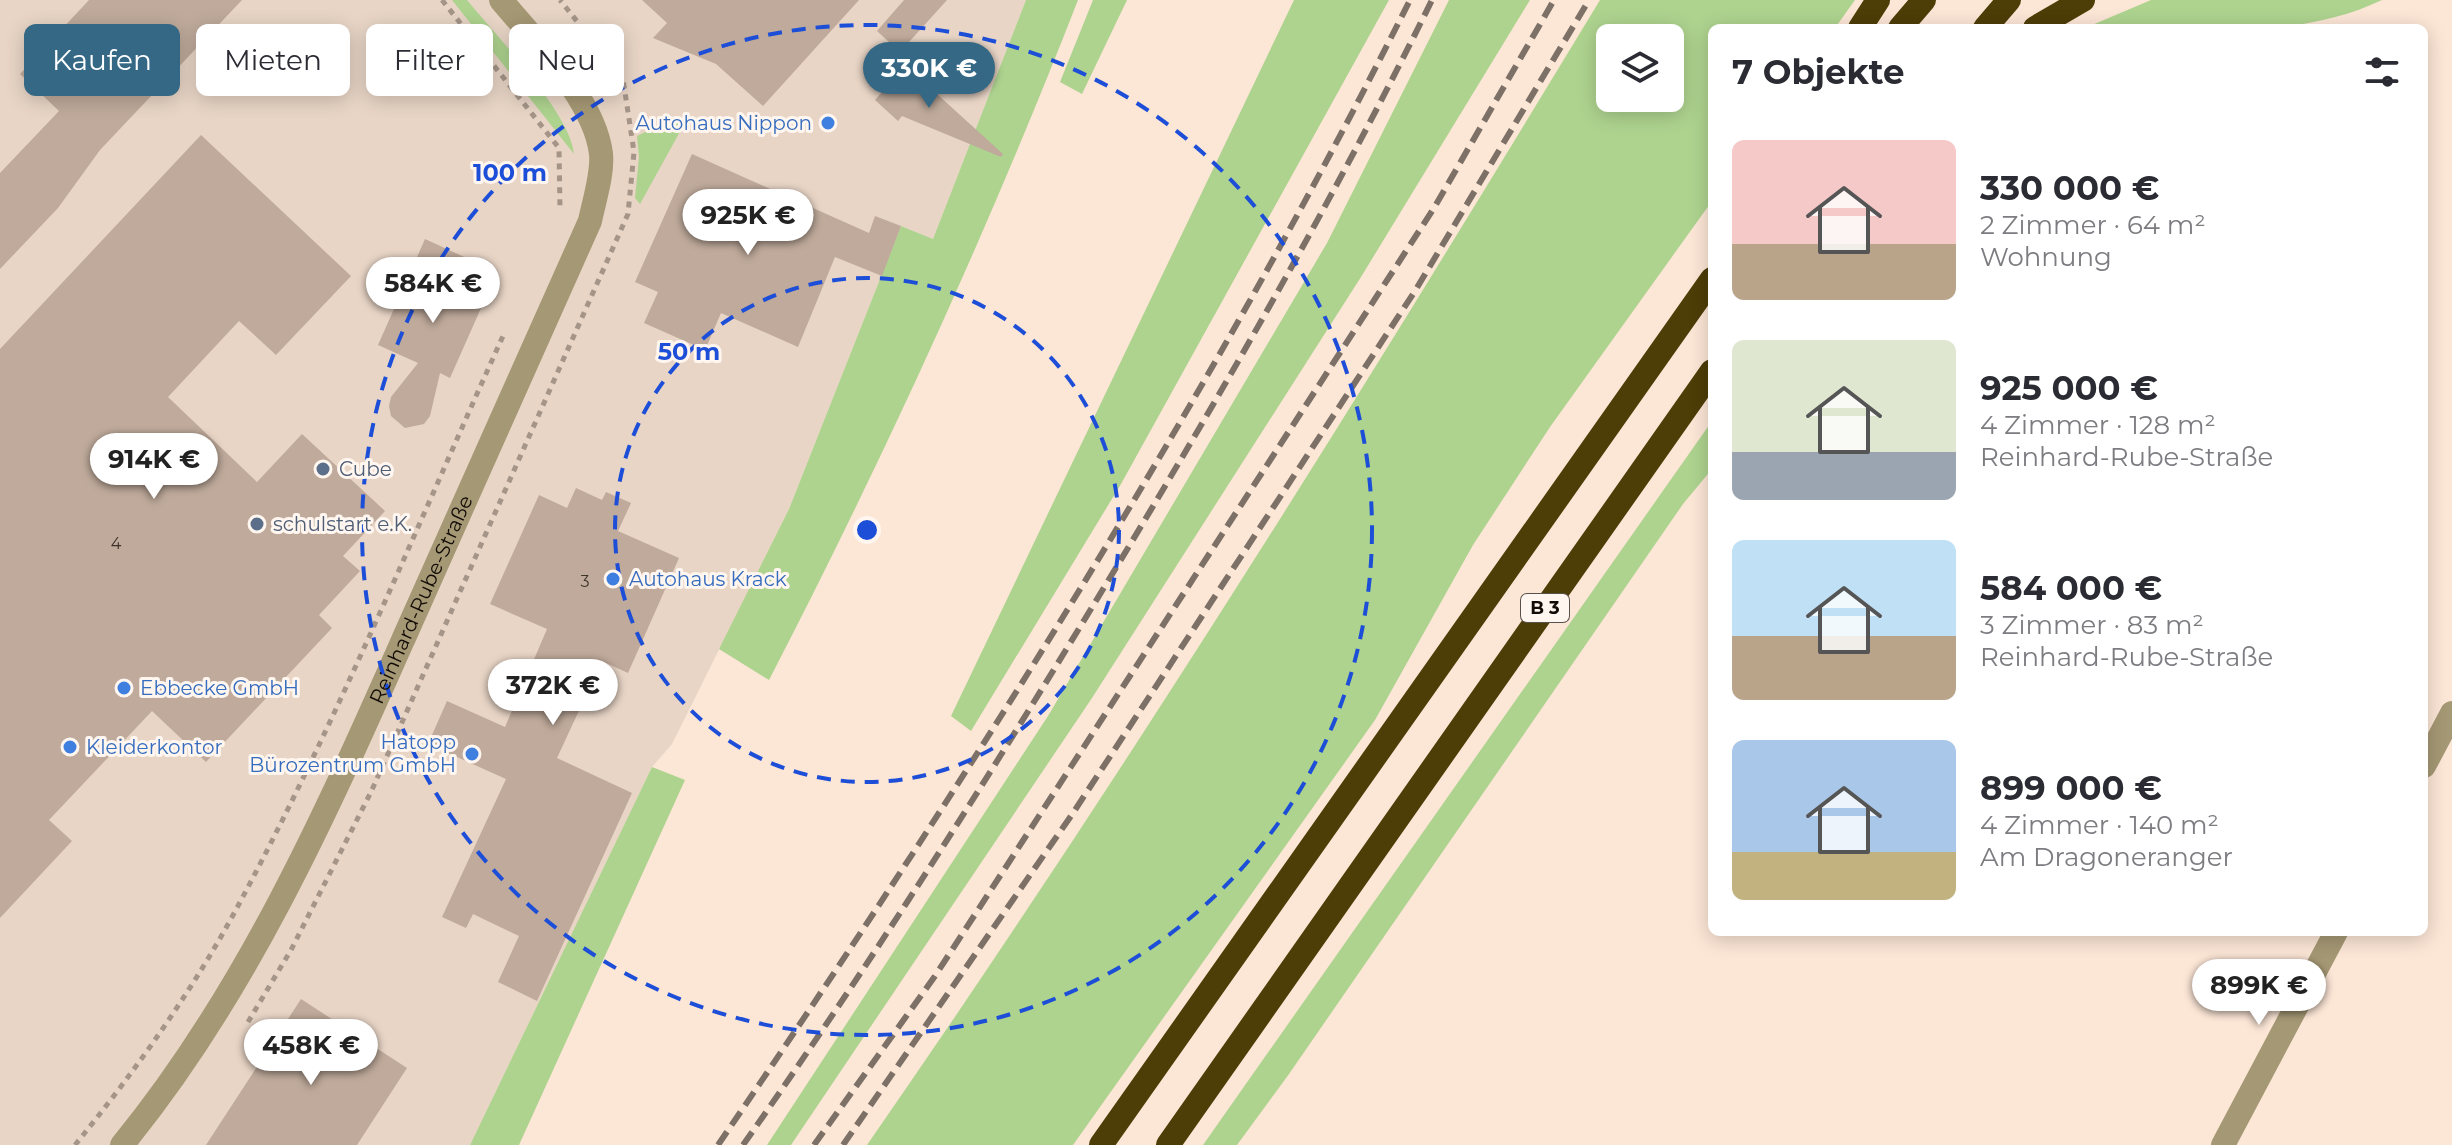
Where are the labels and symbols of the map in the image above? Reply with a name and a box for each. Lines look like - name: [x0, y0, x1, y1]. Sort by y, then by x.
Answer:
- pin: 330K €: [864, 42, 994, 110]
- place label: Autohaus Nippon: [636, 111, 812, 135]
- marker: Autohaus Nippon: [819, 114, 837, 132]
- text: 100 m: [473, 158, 547, 187]
- pin: 925K €: [683, 189, 813, 257]
- pin: 584K €: [368, 257, 498, 325]
- text: 50 m: [658, 337, 720, 366]
- pin: 914K €: [89, 433, 219, 501]
- place label: Cube: [339, 457, 392, 481]
- marker: Cube: [314, 460, 332, 478]
- street label: Reinhard-Rube-Straße: [364, 491, 478, 708]
- place label: schulstart e.K.: [273, 512, 412, 536]
- marker: schulstart e.K.: [248, 515, 266, 533]
- centre of rings: [853, 516, 881, 544]
- house number: 4: [111, 534, 122, 553]
- place label: Autohaus Krack: [629, 567, 787, 591]
- marker: Autohaus Krack: [604, 570, 622, 588]
- house number: 3: [580, 572, 590, 591]
- road number: B 3: [1521, 594, 1569, 622]
- pin: 372K €: [488, 659, 618, 727]
- place label: Ebbecke GmbH: [140, 676, 299, 700]
- marker: Ebbecke GmbH: [115, 679, 133, 697]
- place label: Hatopp Bürozentrum GmbH: [249, 730, 456, 777]
- place label: Kleiderkontor: [86, 735, 222, 759]
- marker: Kleiderkontor: [61, 738, 79, 756]
- marker: Hatopp Bürozentrum GmbH: [463, 745, 481, 763]
- pin: 899K €: [2194, 959, 2324, 1027]
- pin: 458K €: [246, 1019, 376, 1087]

